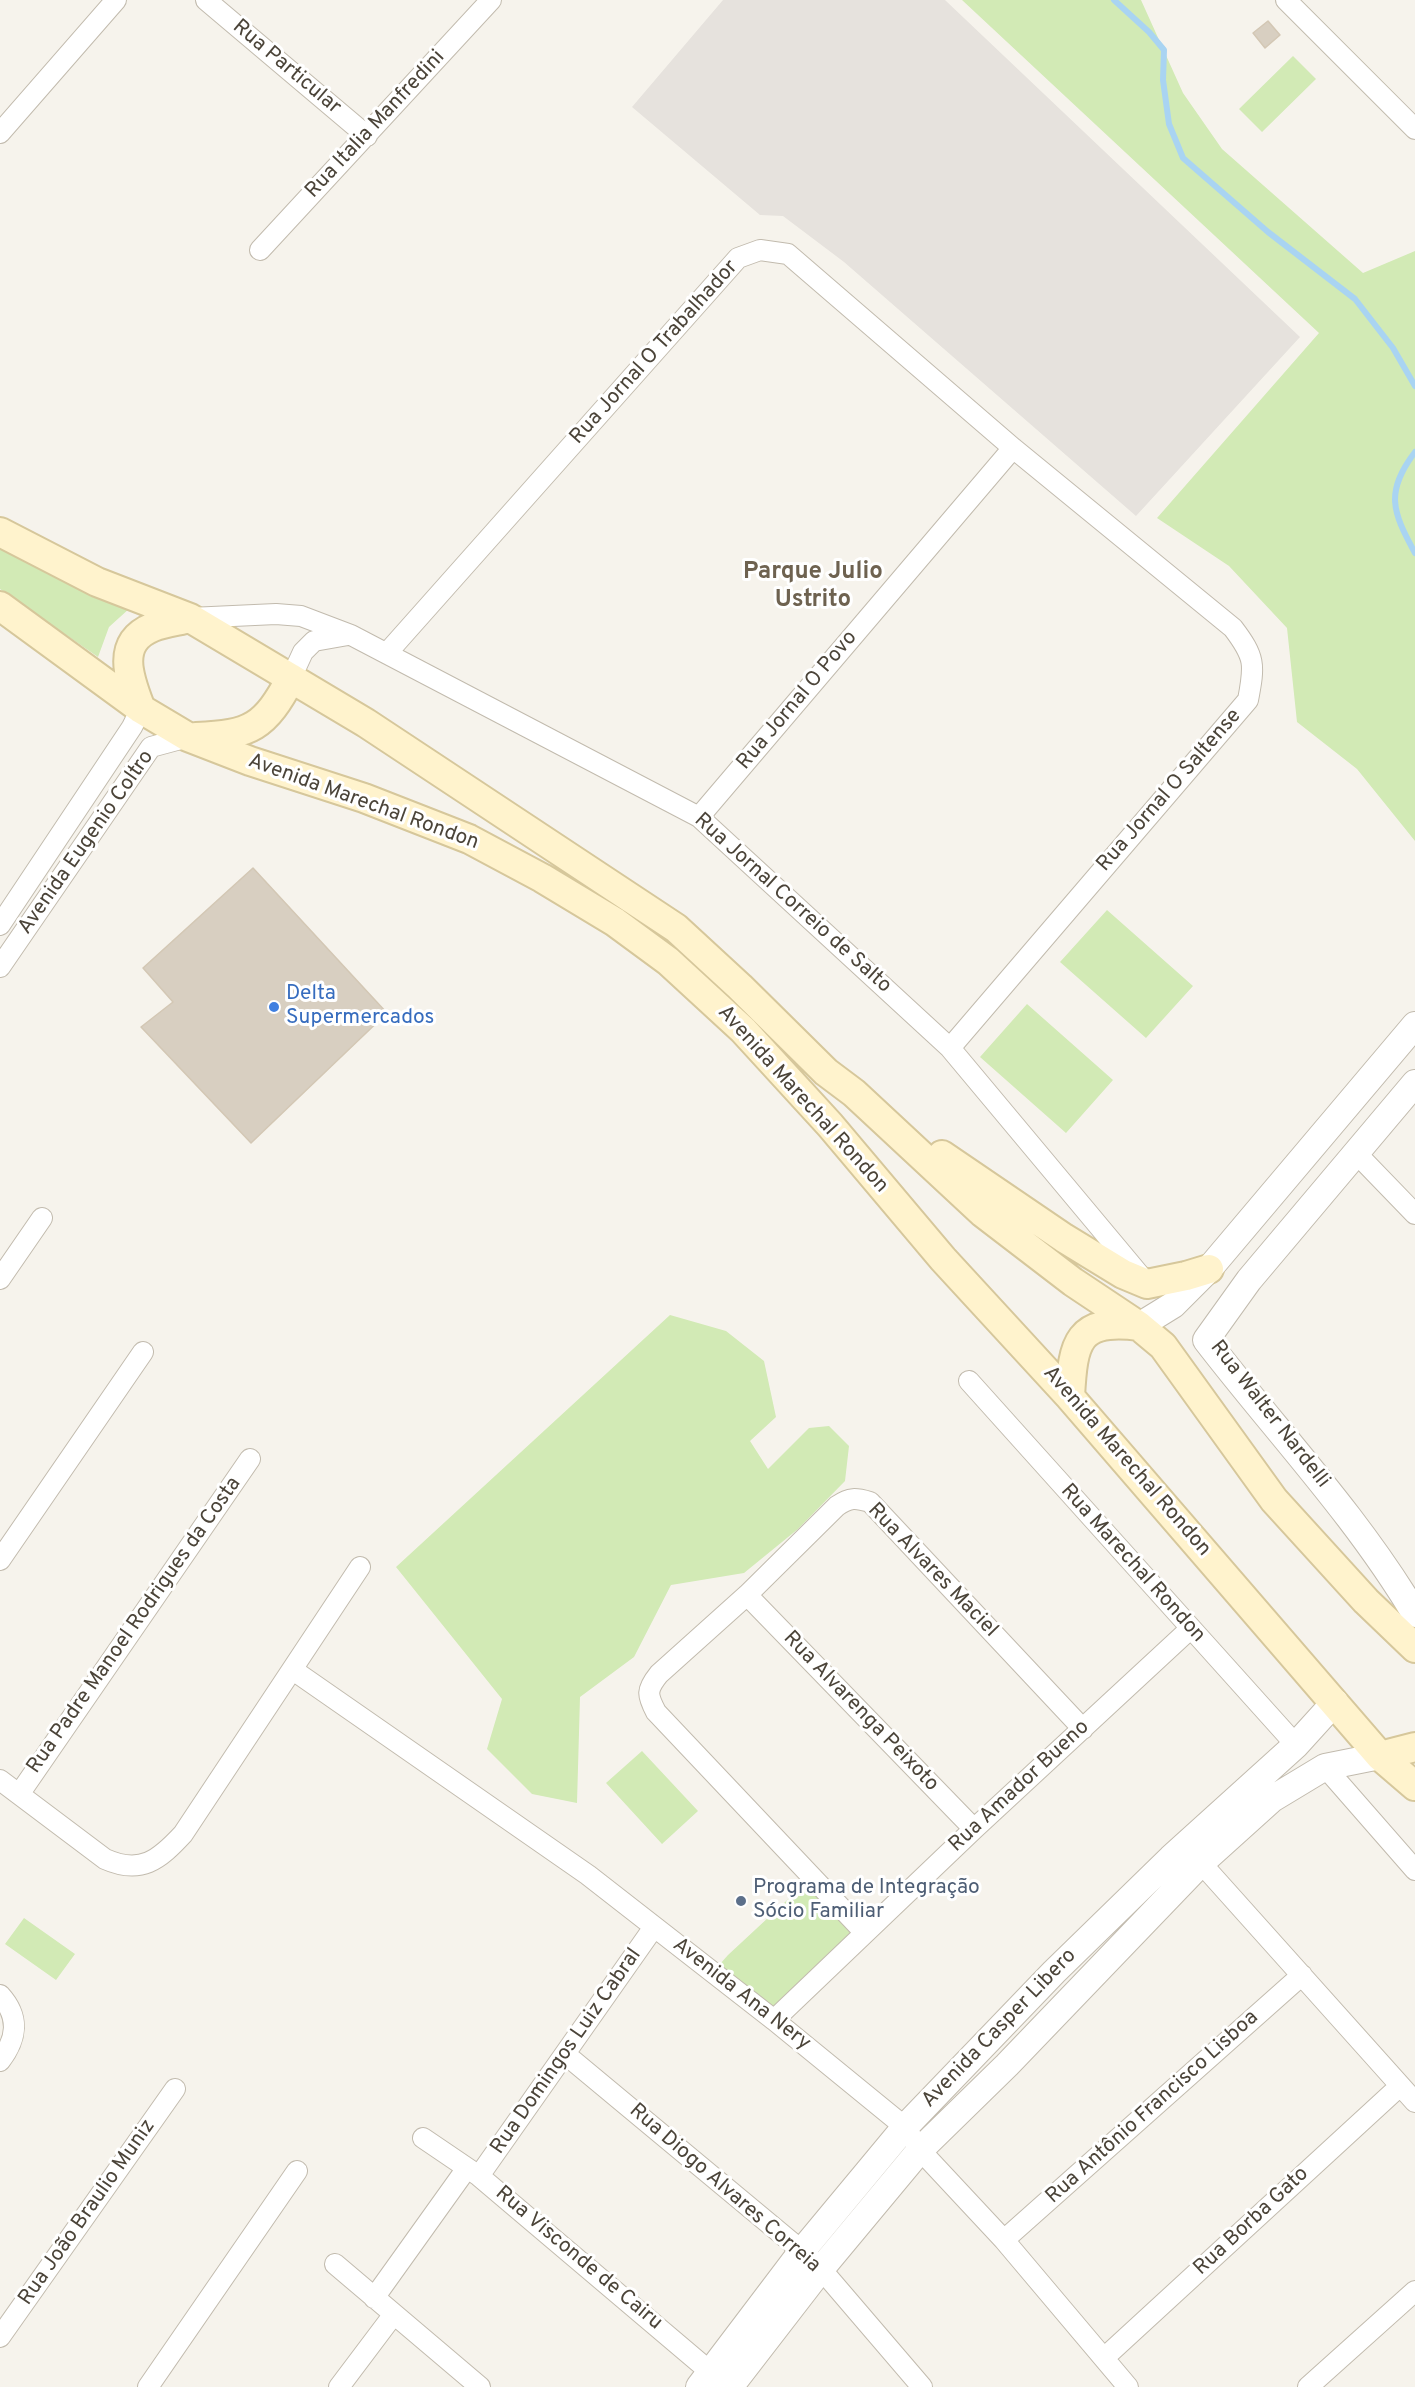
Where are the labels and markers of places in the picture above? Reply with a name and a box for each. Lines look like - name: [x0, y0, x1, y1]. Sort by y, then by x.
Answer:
- place label: Delta Supermercados: [286, 982, 434, 1032]
- marker: Delta Supermercados: [267, 1000, 281, 1014]
- place label: Programa de Integração Sócio Familiar: [753, 1876, 980, 1926]
- marker: Programa de Integração Sócio Familiar: [734, 1894, 748, 1908]

